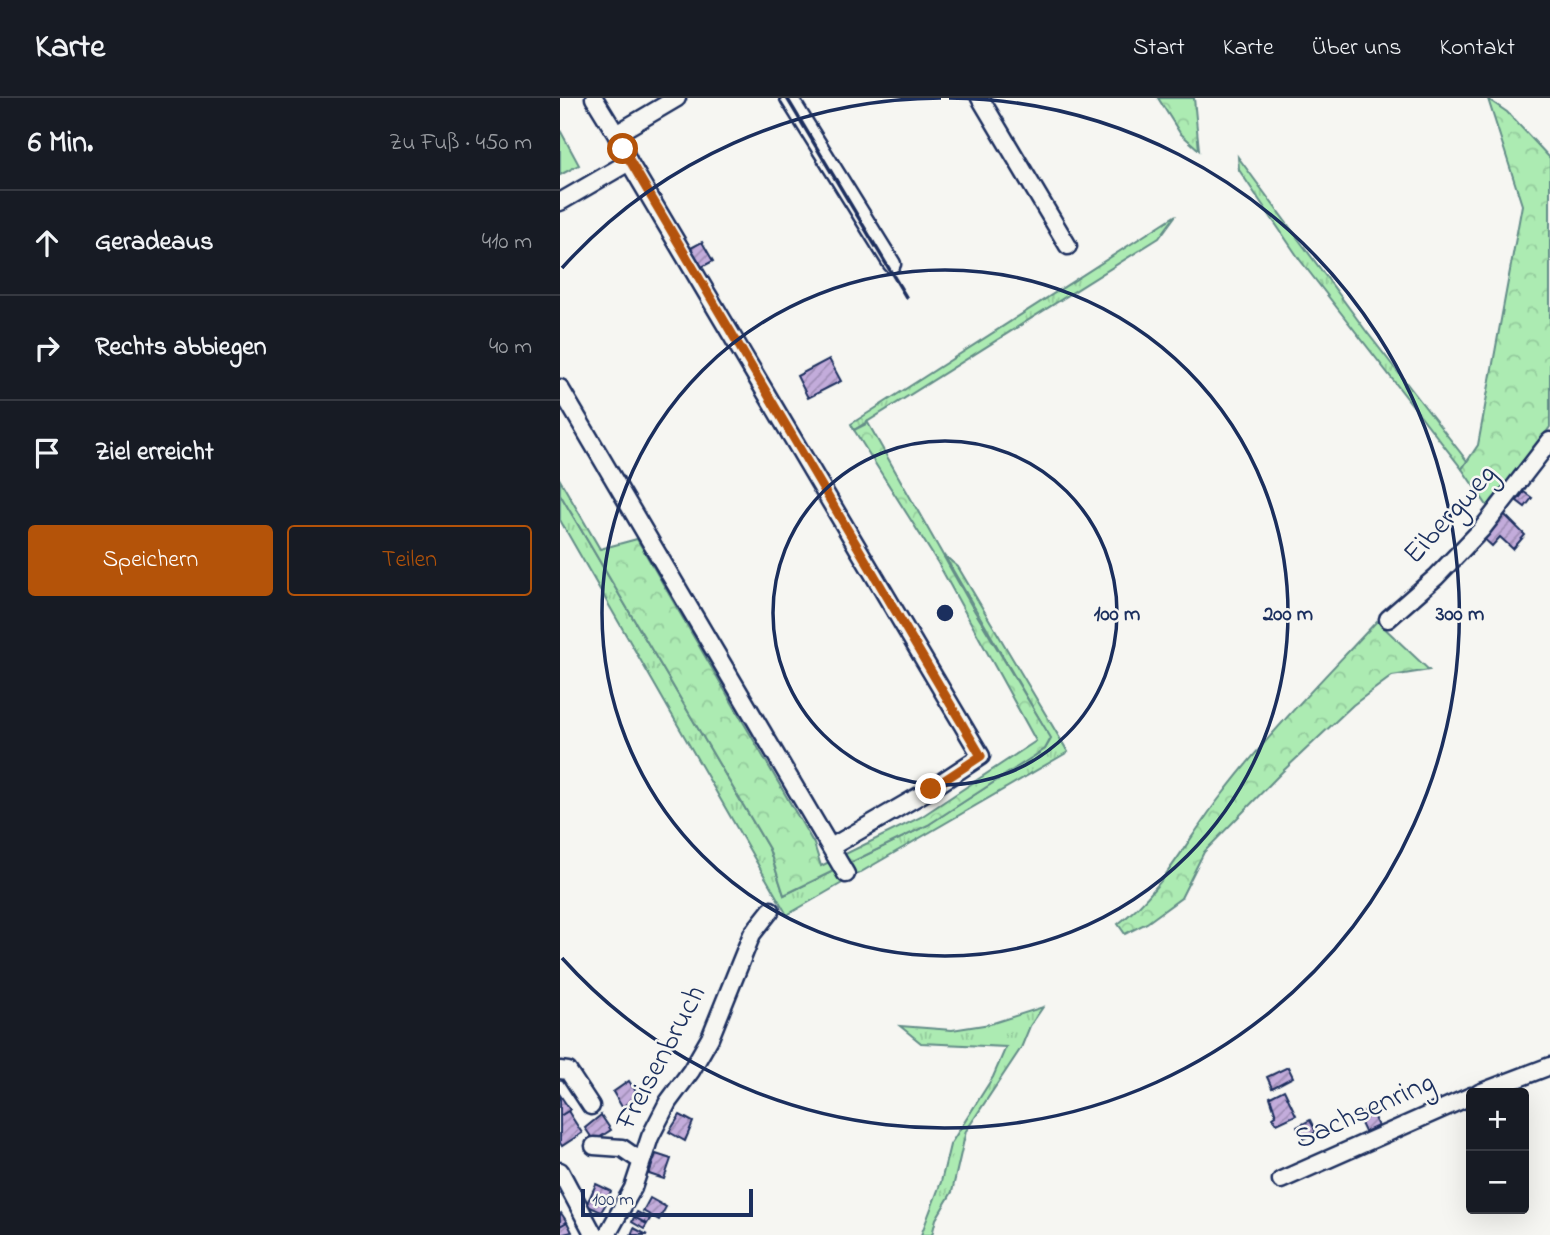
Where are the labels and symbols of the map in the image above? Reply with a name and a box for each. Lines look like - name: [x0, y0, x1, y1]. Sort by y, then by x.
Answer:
- route start: [607, 133, 638, 164]
- street label: Eibergweg: [1394, 455, 1508, 575]
- text: 100 m: [1094, 600, 1140, 630]
- text: 200 m: [1262, 600, 1313, 630]
- text: 300 m: [1435, 600, 1484, 630]
- centre of rings: [933, 601, 957, 625]
- route end: [915, 773, 946, 804]
- street label: Freisenbruch: [605, 978, 719, 1139]
- street label: Sachsenring: [1288, 1061, 1442, 1163]
- scale bar: [581, 1186, 752, 1218]

